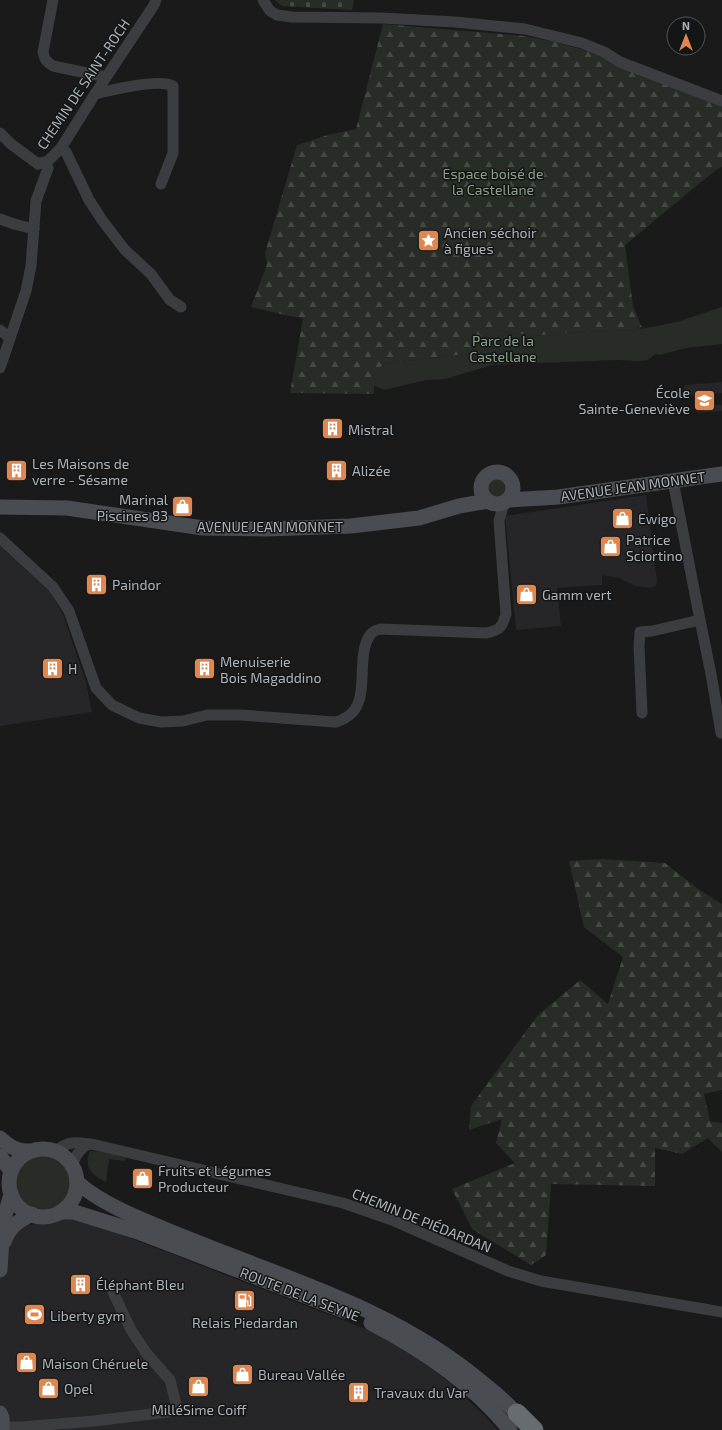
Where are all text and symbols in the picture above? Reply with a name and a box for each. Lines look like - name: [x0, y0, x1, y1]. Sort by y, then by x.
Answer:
- street label: CHEMIN DE SAINT-ROCH: [33, 16, 133, 152]
- north arrow: [666, 16, 706, 56]
- text: N: [682, 19, 690, 32]
- park label: Espace boisé de la Castellane: [443, 165, 543, 198]
- place label: Ancien séchoir à figues: [444, 224, 537, 257]
- place icon: Ancien séchoir à figues: [416, 227, 442, 253]
- park label: Parc de la Castellane: [469, 332, 537, 365]
- place label: École Sainte-Geneviève: [579, 384, 690, 417]
- school or university icon: École Sainte-Geneviève: [692, 387, 718, 413]
- building icon: Mistral: [320, 416, 346, 442]
- place label: Mistral: [348, 421, 394, 438]
- place label: Les Maisons de verre - Sésame: [32, 455, 129, 488]
- building icon: Alizée: [324, 457, 350, 483]
- building icon: Les Maisons de verre - Sésame: [4, 458, 30, 484]
- place label: Alizée: [352, 462, 391, 479]
- street label: AVENUE JEAN MONNET: [559, 467, 707, 505]
- place label: Marinal Piscines 83: [97, 491, 169, 524]
- shop icon: Marinal Piscines 83: [170, 494, 196, 520]
- shop icon: Ewigo: [609, 505, 635, 531]
- place label: Ewigo: [638, 510, 677, 527]
- street label: AVENUE JEAN MONNET: [197, 518, 343, 535]
- place label: Patrice Sciortino: [626, 531, 683, 564]
- shop icon: Patrice Sciortino: [598, 534, 624, 560]
- building icon: Paindor: [83, 571, 109, 597]
- place label: Paindor: [112, 576, 161, 593]
- shop icon: Gamm vert: [513, 581, 539, 607]
- place label: Gamm vert: [542, 586, 612, 603]
- place label: Menuiserie Bois Magaddino: [220, 653, 321, 686]
- building icon: H: [39, 655, 65, 681]
- building icon: Menuiserie Bois Magaddino: [192, 656, 218, 682]
- place label: H: [68, 660, 77, 677]
- place label: Fruits et Légumes Producteur: [158, 1162, 271, 1195]
- shop icon: Fruits et Légumes Producteur: [129, 1165, 155, 1191]
- street label: CHEMIN DE PIÉDARDAN: [350, 1184, 494, 1256]
- street label: ROUTE DE LA SEYNE: [238, 1263, 362, 1325]
- building icon: Éléphant Bleu: [67, 1271, 93, 1297]
- place label: Éléphant Bleu: [96, 1276, 184, 1293]
- fuel station icon: Relais Piedardan: [232, 1287, 258, 1313]
- sports icon: Liberty gym: [22, 1302, 48, 1328]
- place label: Liberty gym: [50, 1307, 125, 1324]
- place label: Relais Piedardan: [192, 1314, 298, 1331]
- shop icon: Maison Chéruele: [13, 1350, 39, 1376]
- place label: Maison Chéruele: [42, 1355, 148, 1372]
- shop icon: Bureau Vallée: [230, 1361, 256, 1387]
- place label: Bureau Vallée: [258, 1366, 345, 1383]
- shop icon: MilléSime Coiff: [186, 1374, 212, 1400]
- shop icon: Opel: [36, 1375, 62, 1401]
- building icon: Travaux du Var: [346, 1379, 372, 1405]
- place label: Opel: [64, 1380, 94, 1397]
- place label: Travaux du Var: [374, 1384, 468, 1401]
- place label: MilléSime Coiff: [151, 1401, 248, 1418]

